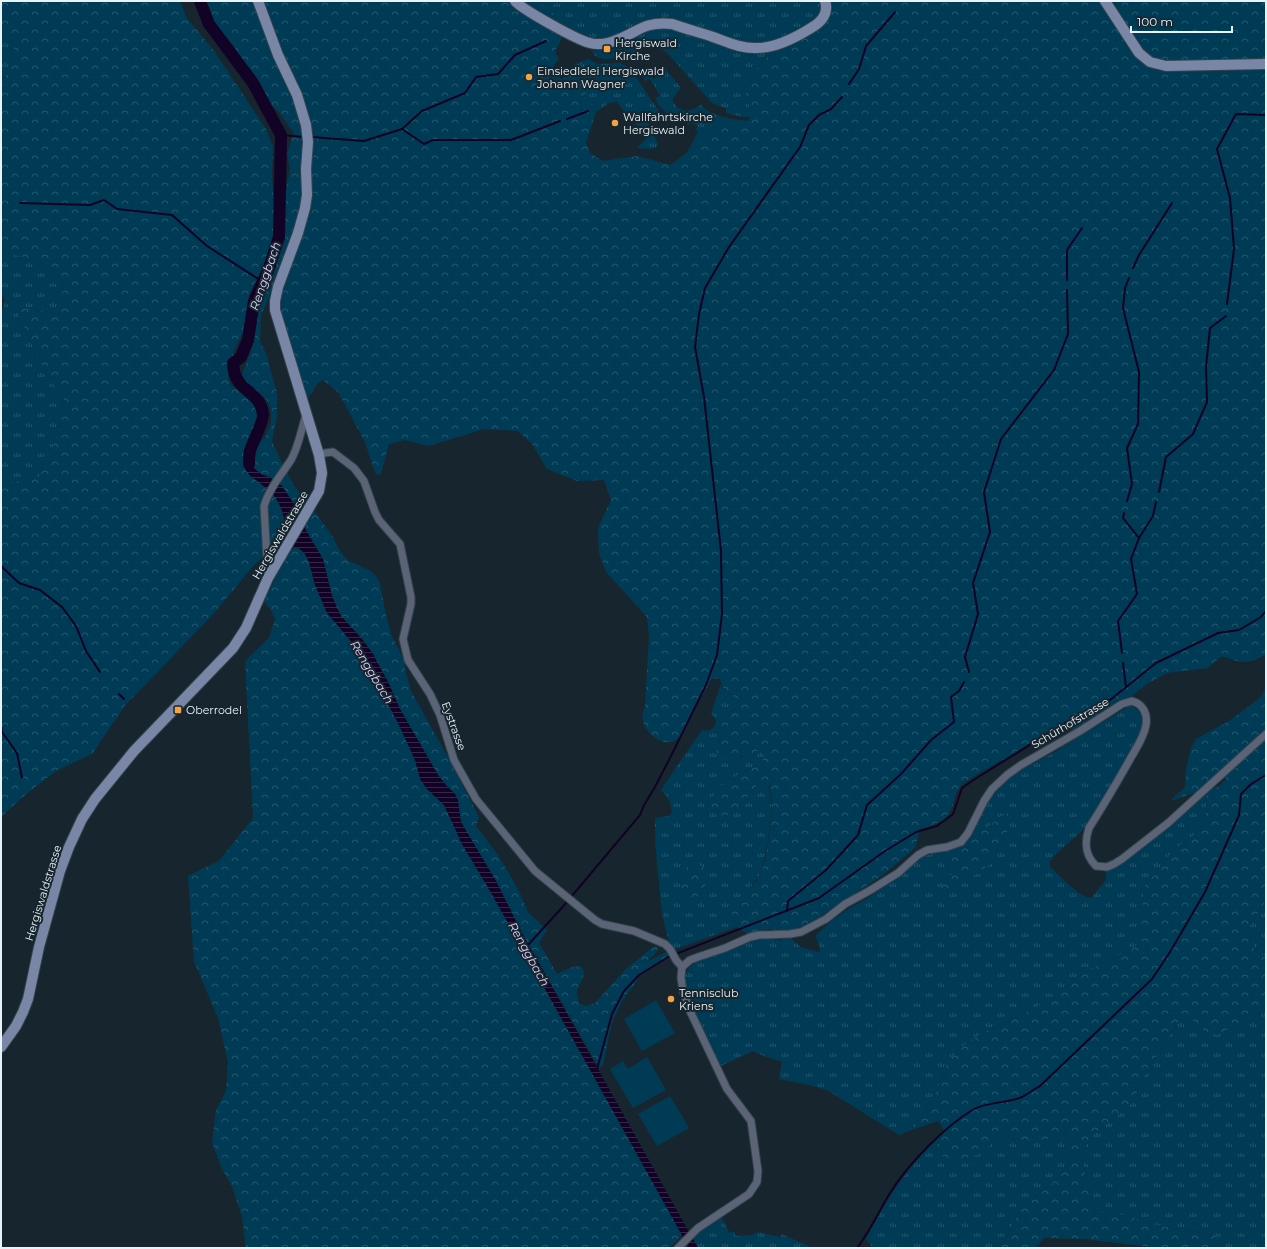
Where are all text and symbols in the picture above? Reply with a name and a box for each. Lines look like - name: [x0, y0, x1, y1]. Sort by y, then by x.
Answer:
- scale bar: [1131, 8, 1232, 34]
- text: 100 m: [1137, 14, 1173, 29]
- place label: Hergiswald Kirche: [615, 36, 677, 63]
- marker: Hergiswald Kirche: [602, 44, 612, 54]
- place label: Einsiedlelei Hergiswald Johann Wagner: [536, 64, 664, 91]
- marker: Einsiedlelei Hergiswald Johann Wagner: [524, 72, 534, 82]
- place label: Wallfahrtskirche Hergiswald: [623, 110, 713, 137]
- marker: Wallfahrtskirche Hergiswald: [610, 118, 620, 128]
- water label: Renggbach: [246, 240, 284, 312]
- street label: Hergiswaldstrasse: [249, 488, 311, 582]
- water label: Renggbach: [347, 637, 397, 707]
- street label: Schürhofstrasse: [1029, 694, 1112, 752]
- street label: Eystrasse: [439, 700, 469, 753]
- place label: Oberrodel: [186, 703, 242, 717]
- marker: Oberrodel: [173, 705, 183, 715]
- street label: Hergiswaldstrasse: [22, 843, 64, 943]
- water label: Renggbach: [505, 919, 553, 989]
- place label: Tennisclub Kriens: [679, 986, 738, 1013]
- marker: Tennisclub Kriens: [666, 994, 676, 1004]

